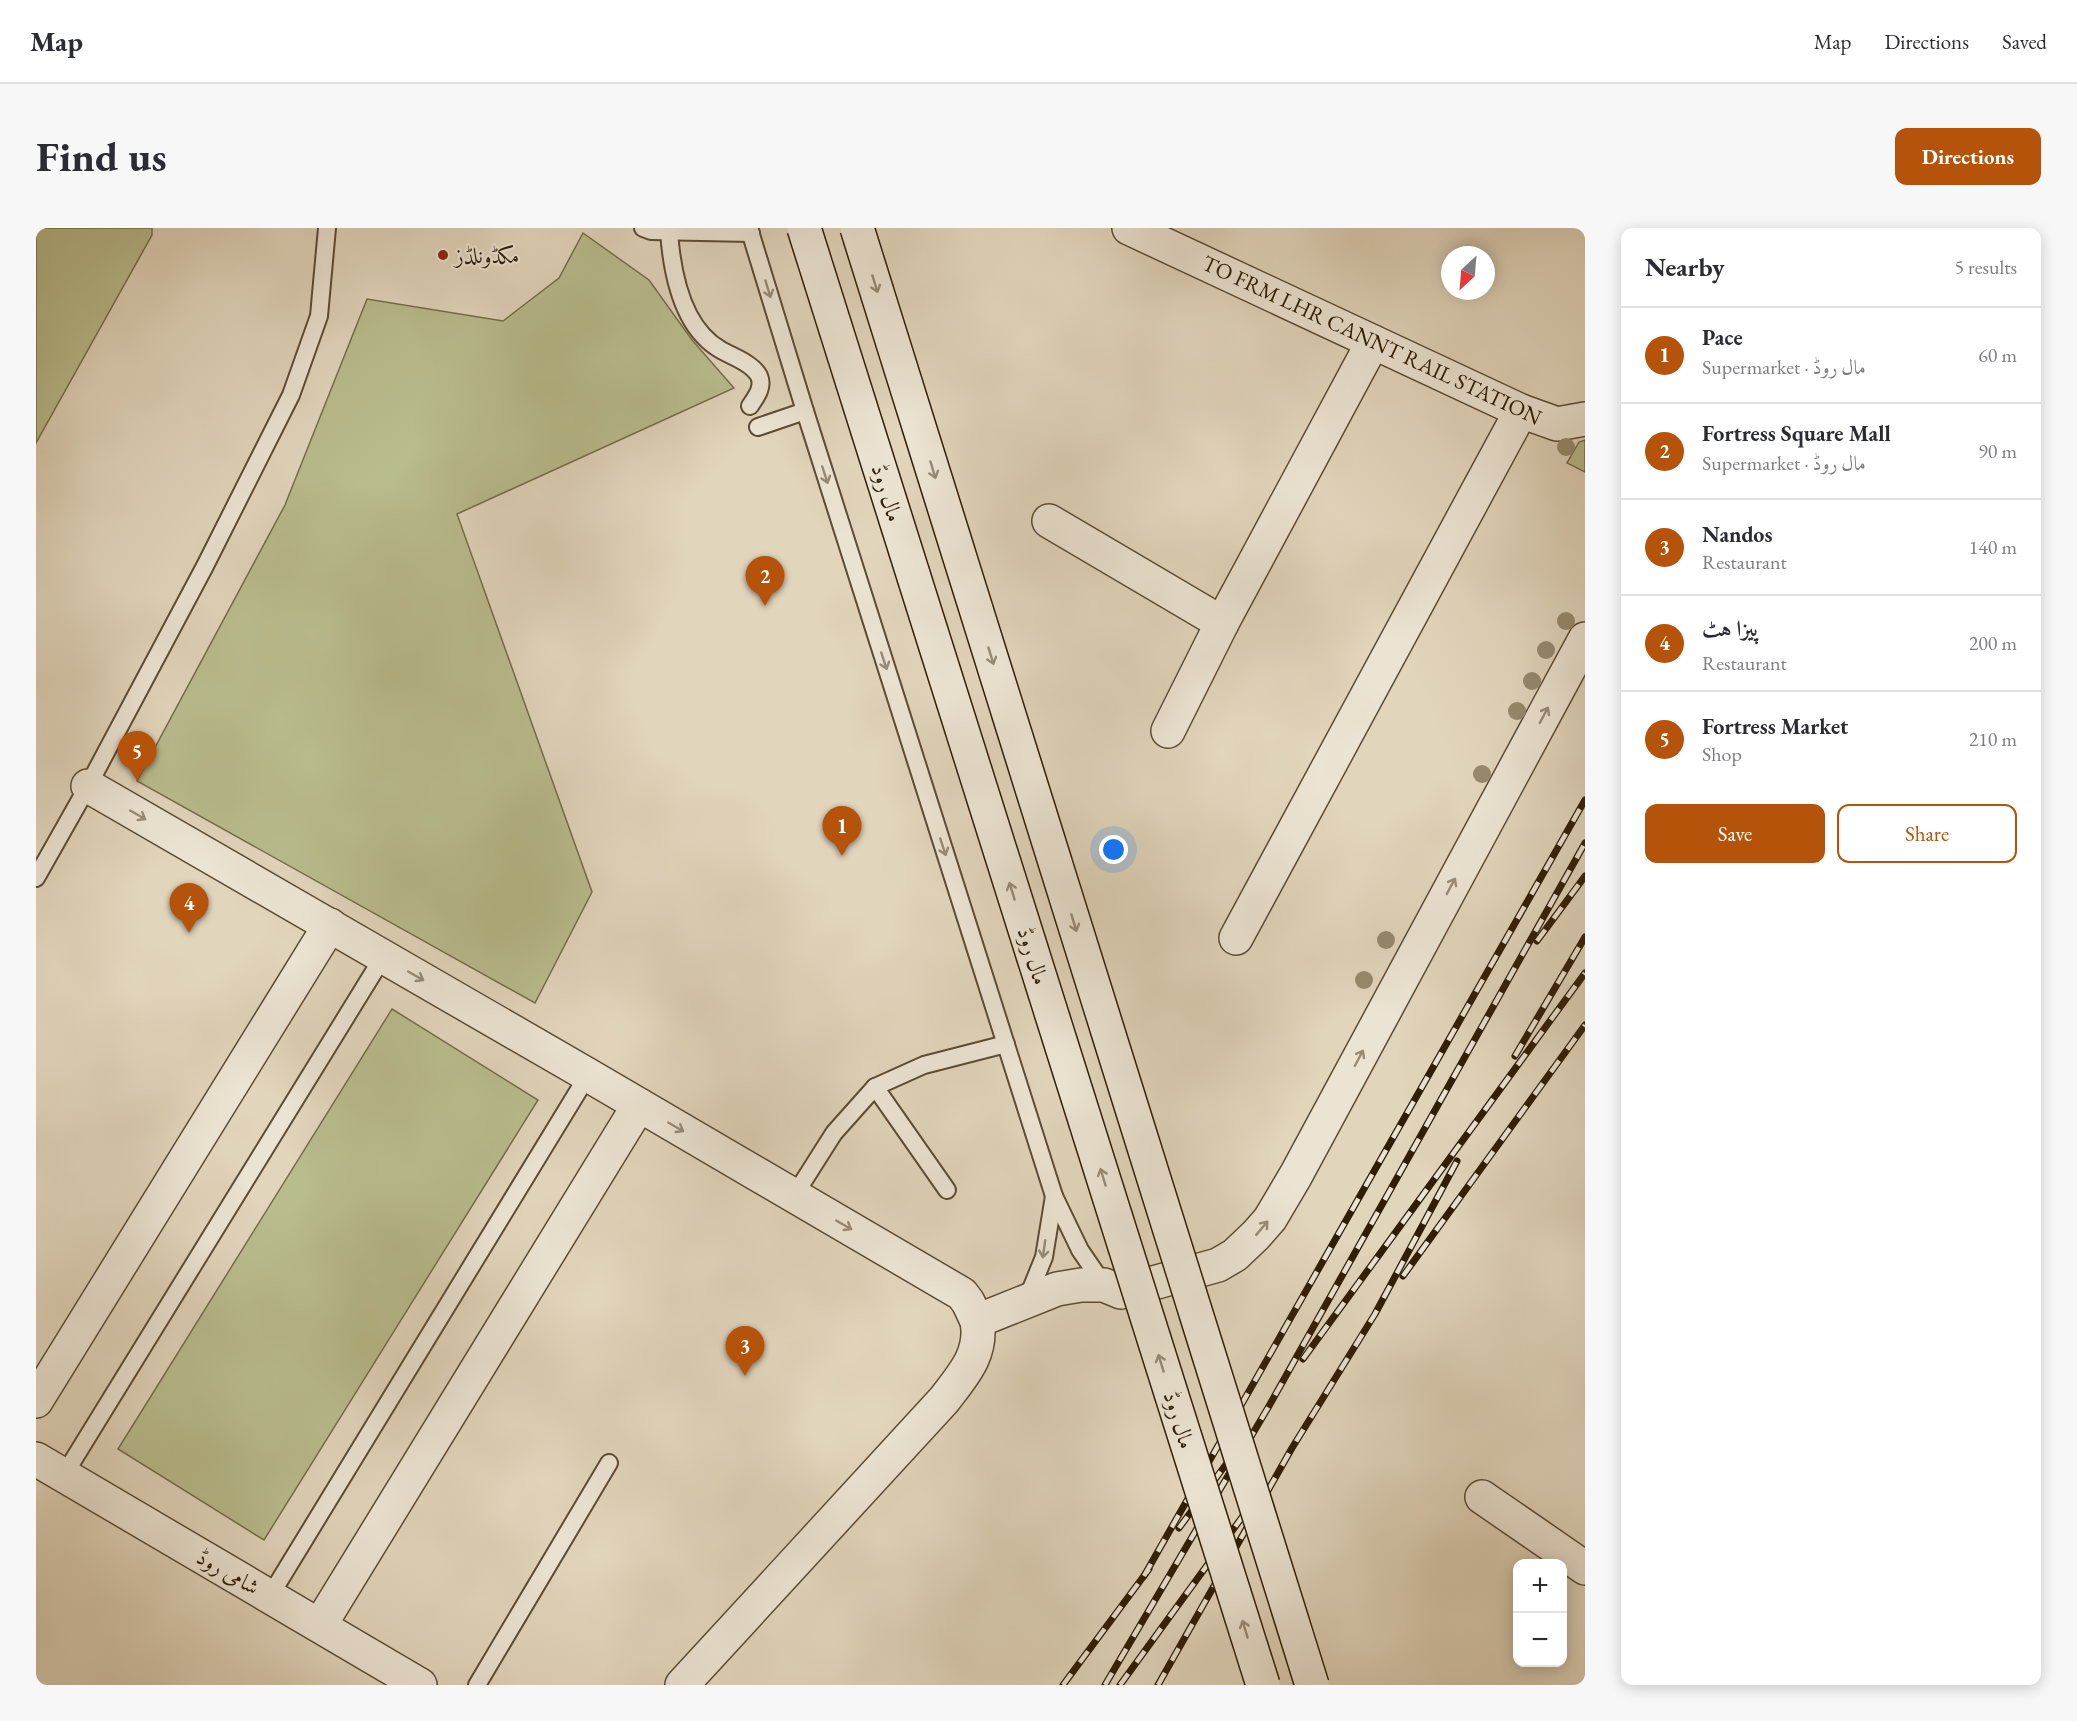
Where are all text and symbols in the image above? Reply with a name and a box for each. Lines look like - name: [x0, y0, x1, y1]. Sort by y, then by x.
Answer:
- text: Map: [30, 23, 83, 59]
- text: Map: [1814, 28, 1851, 55]
- text: Directions: [1884, 28, 1969, 55]
- text: Saved: [2002, 28, 2047, 55]
- button: Directions: [1895, 128, 2041, 185]
- text: Find us: [36, 129, 167, 184]
- place label: مکڈونلڈز: [453, 241, 519, 270]
- north arrow: [1441, 246, 1495, 300]
- marker: مکڈونلڈز: [436, 248, 450, 262]
- street label: TO FRM LHR CANNT RAIL STATION: [1198, 248, 1547, 432]
- text: Nearby: [1645, 250, 1725, 284]
- text: 5 results: [1954, 254, 2017, 280]
- one-way arrow: [870, 274, 881, 293]
- one-way arrow: [763, 279, 774, 298]
- text: Pace: [1702, 323, 1743, 352]
- text: 1: [1659, 342, 1670, 368]
- text: 60 m: [1978, 342, 2017, 368]
- text: Supermarket · مال روڈ: [1702, 354, 1866, 380]
- text: Fortress Square Mall: [1702, 419, 1891, 448]
- text: 2: [1659, 438, 1670, 464]
- text: 90 m: [1978, 438, 2017, 464]
- text: Supermarket · مال روڈ: [1702, 450, 1866, 476]
- one-way arrow: [928, 460, 939, 479]
- street label: مال روڈ: [865, 461, 909, 525]
- one-way arrow: [820, 465, 831, 484]
- text: Nandos: [1702, 520, 1772, 549]
- text: 3: [1659, 534, 1670, 560]
- text: 140 m: [1969, 534, 2017, 560]
- text: Restaurant: [1702, 549, 1787, 575]
- pin: 2: [746, 556, 784, 606]
- text: پیزا ہٹ: [1702, 614, 1758, 643]
- text: 4: [1659, 630, 1670, 656]
- text: 200 m: [1969, 630, 2017, 656]
- one-way arrow: [986, 646, 997, 665]
- text: Restaurant: [1702, 650, 1787, 676]
- one-way arrow: [879, 651, 890, 670]
- one-way arrow: [1538, 707, 1550, 724]
- text: Fortress Market: [1702, 712, 1848, 741]
- text: 5: [1659, 726, 1670, 752]
- text: 210 m: [1969, 726, 2017, 752]
- pin: 5: [118, 732, 156, 781]
- text: Shop: [1702, 741, 1742, 767]
- button: Save: [1645, 804, 1825, 863]
- button: Share: [1837, 804, 2017, 863]
- pin: 1: [822, 806, 862, 856]
- one-way arrow: [129, 810, 146, 822]
- your location: [1099, 835, 1128, 864]
- one-way arrow: [938, 837, 949, 856]
- one-way arrow: [1446, 878, 1457, 896]
- one-way arrow: [1006, 882, 1017, 901]
- pin: 4: [170, 884, 208, 933]
- one-way arrow: [1069, 913, 1080, 932]
- street label: مال روڈ: [1011, 924, 1055, 988]
- one-way arrow: [407, 970, 424, 982]
- one-way arrow: [1354, 1050, 1365, 1068]
- one-way arrow: [667, 1121, 684, 1133]
- one-way arrow: [1096, 1168, 1107, 1187]
- one-way arrow: [835, 1220, 852, 1232]
- one-way arrow: [1256, 1220, 1269, 1236]
- one-way arrow: [1039, 1239, 1050, 1258]
- pin: 3: [726, 1326, 764, 1376]
- one-way arrow: [1155, 1354, 1166, 1373]
- street label: مال روڈ: [1157, 1388, 1201, 1452]
- street label: شامی روڈ: [191, 1542, 265, 1602]
- map controls: [1513, 1559, 1567, 1667]
- button: +: [1513, 1559, 1567, 1613]
- button: −: [1513, 1613, 1567, 1667]
- one-way arrow: [1239, 1620, 1250, 1639]

